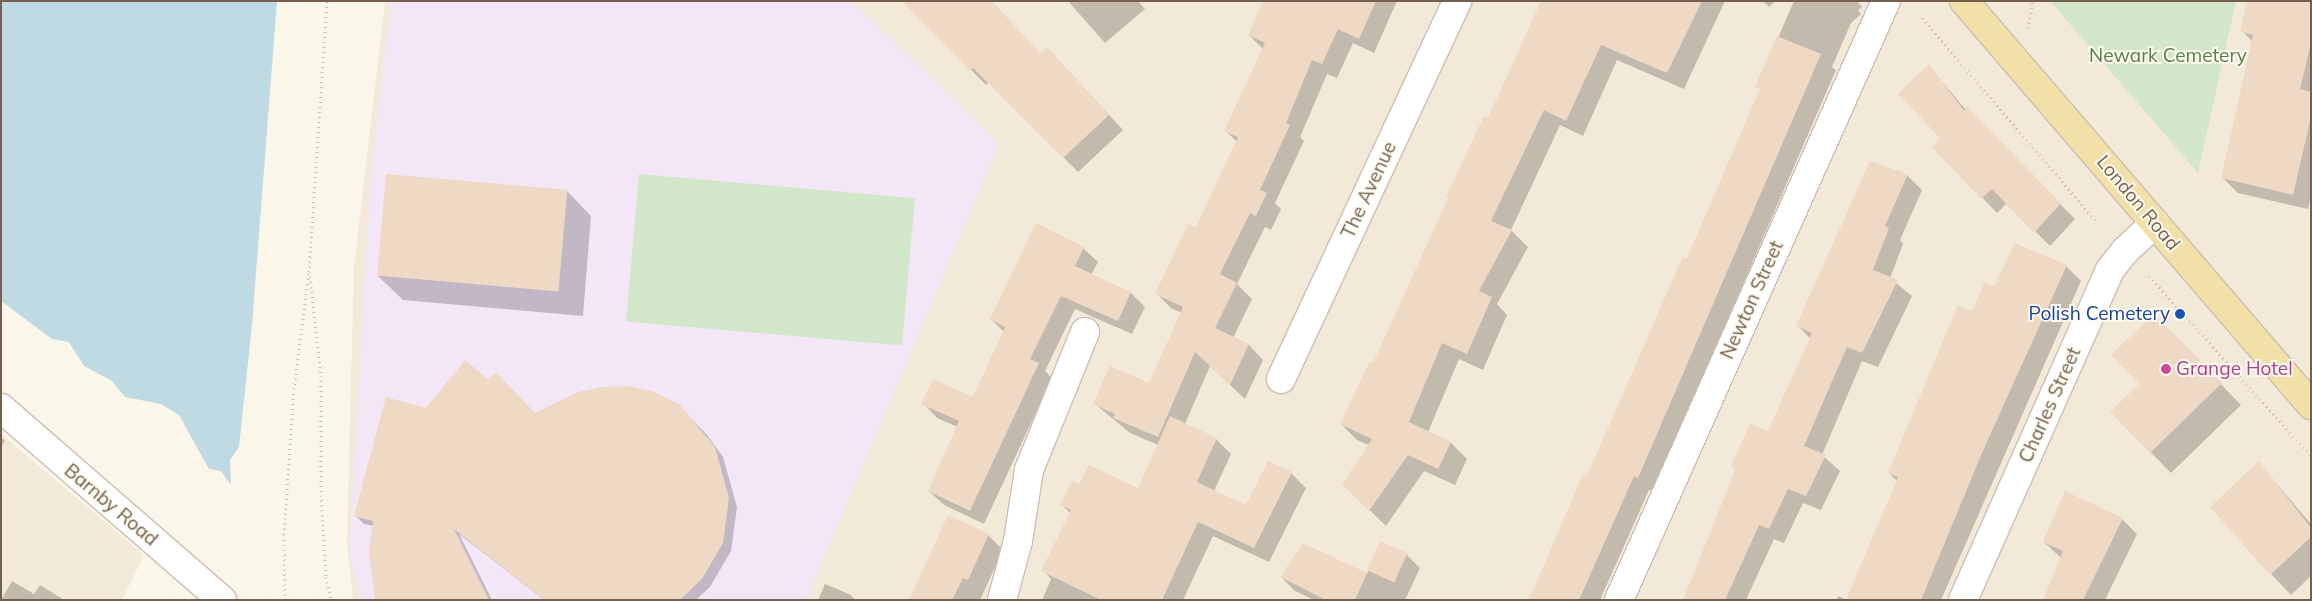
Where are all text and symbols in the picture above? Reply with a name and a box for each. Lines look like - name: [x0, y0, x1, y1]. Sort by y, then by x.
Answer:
- park label: Newark Cemetery: [2089, 45, 2247, 67]
- street label: The Avenue: [1337, 138, 1401, 242]
- street label: London Road: [2092, 151, 2184, 255]
- street label: Newton Street: [1716, 237, 1788, 363]
- place label: Polish Cemetery: [2029, 303, 2170, 325]
- marker: Polish Cemetery: [2174, 308, 2186, 320]
- street label: Charles Street: [2014, 344, 2086, 466]
- place label: Grange Hotel: [2176, 358, 2293, 380]
- marker: Grange Hotel: [2160, 363, 2172, 375]
- street label: Barnby Road: [60, 459, 162, 551]

